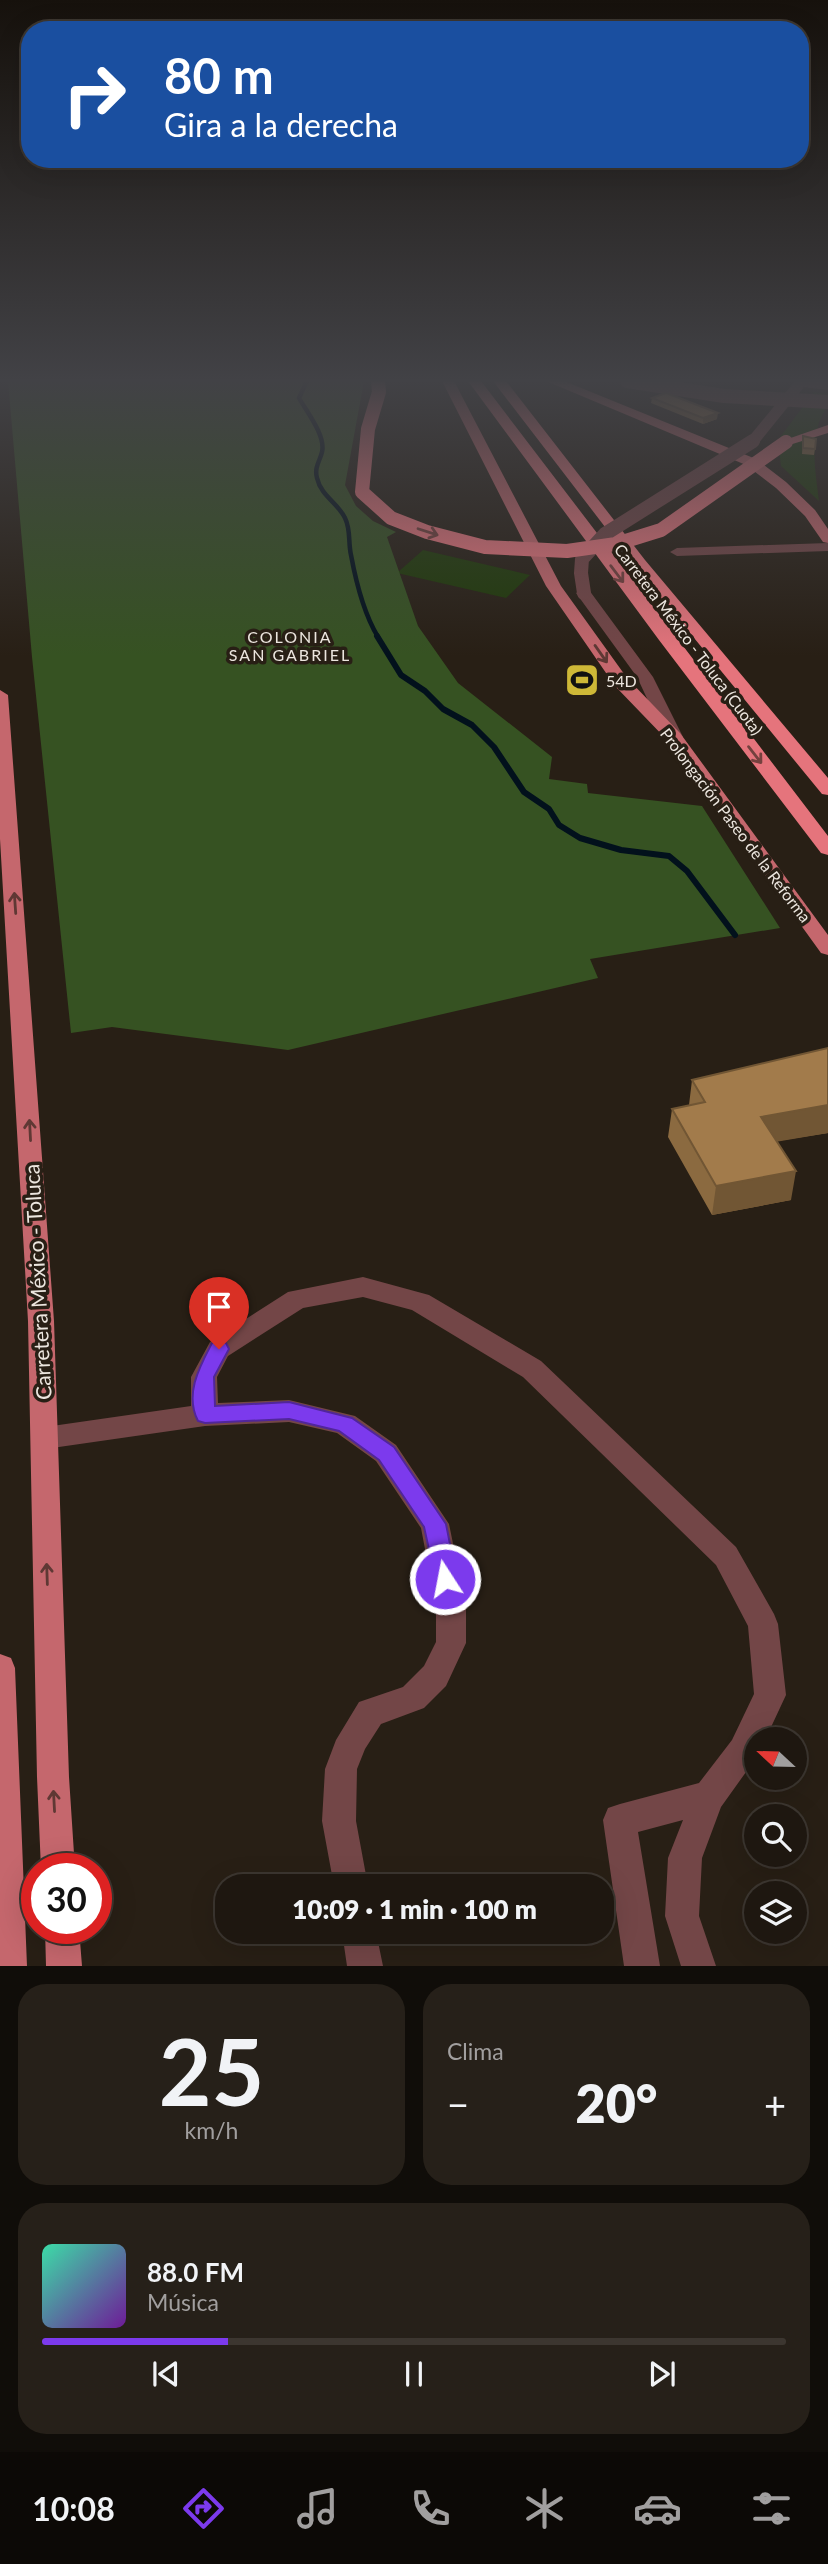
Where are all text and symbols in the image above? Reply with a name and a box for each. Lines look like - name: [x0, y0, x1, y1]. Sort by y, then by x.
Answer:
- text: 80 m: [164, 46, 274, 104]
- icon: right: [49, 49, 140, 140]
- text: Gira a la derecha: [164, 105, 398, 144]
- one-way arrow: [416, 526, 438, 539]
- street label: Carretera México - Toluca (Cuota): [611, 540, 767, 738]
- one-way arrow: [610, 564, 625, 582]
- district label: COLONIA SAN GABRIEL: [229, 627, 351, 664]
- one-way arrow: [594, 644, 608, 663]
- sports icon: 54D: [563, 661, 601, 699]
- place label: 54D: [606, 671, 637, 690]
- street label: Prolongación Paseo de la Reforma: [657, 724, 815, 926]
- one-way arrow: [748, 745, 763, 763]
- one-way arrow: [8, 892, 21, 915]
- one-way arrow: [23, 1119, 36, 1142]
- street label: Carretera México - Toluca: [18, 1163, 56, 1401]
- pin: [189, 1277, 249, 1349]
- icon: arrive: [200, 1288, 238, 1326]
- position arrow: [408, 1542, 482, 1616]
- one-way arrow: [40, 1562, 53, 1585]
- north arrow: [744, 1727, 807, 1790]
- map controls: [744, 1727, 807, 1944]
- one-way arrow: [48, 1790, 61, 1813]
- button: search: [744, 1804, 807, 1867]
- speed limit sign: 30: [21, 1853, 112, 1944]
- button: layers: [744, 1881, 807, 1944]
- text: 10:09 · 1 min · 100 m: [292, 1893, 537, 1925]
- text: 25: [159, 2016, 264, 2125]
- text: Clima: [447, 2037, 504, 2065]
- text: 20°: [576, 2072, 657, 2134]
- text: −: [447, 2081, 469, 2127]
- text: +: [764, 2081, 786, 2127]
- text: km/h: [185, 2116, 238, 2144]
- text: 88.0 FM: [147, 2256, 244, 2288]
- text: Música: [147, 2288, 219, 2316]
- icon: previous: [147, 2355, 185, 2393]
- icon: pause: [395, 2355, 433, 2393]
- icon: next: [643, 2355, 681, 2393]
- icon: directions: [179, 2484, 228, 2533]
- icon: music: [293, 2484, 342, 2533]
- icon: phone: [406, 2484, 455, 2533]
- icon: climate: [520, 2484, 569, 2533]
- icon: car: [633, 2484, 682, 2533]
- icon: filters: [747, 2484, 796, 2533]
- text: 10:08: [32, 2489, 115, 2528]

